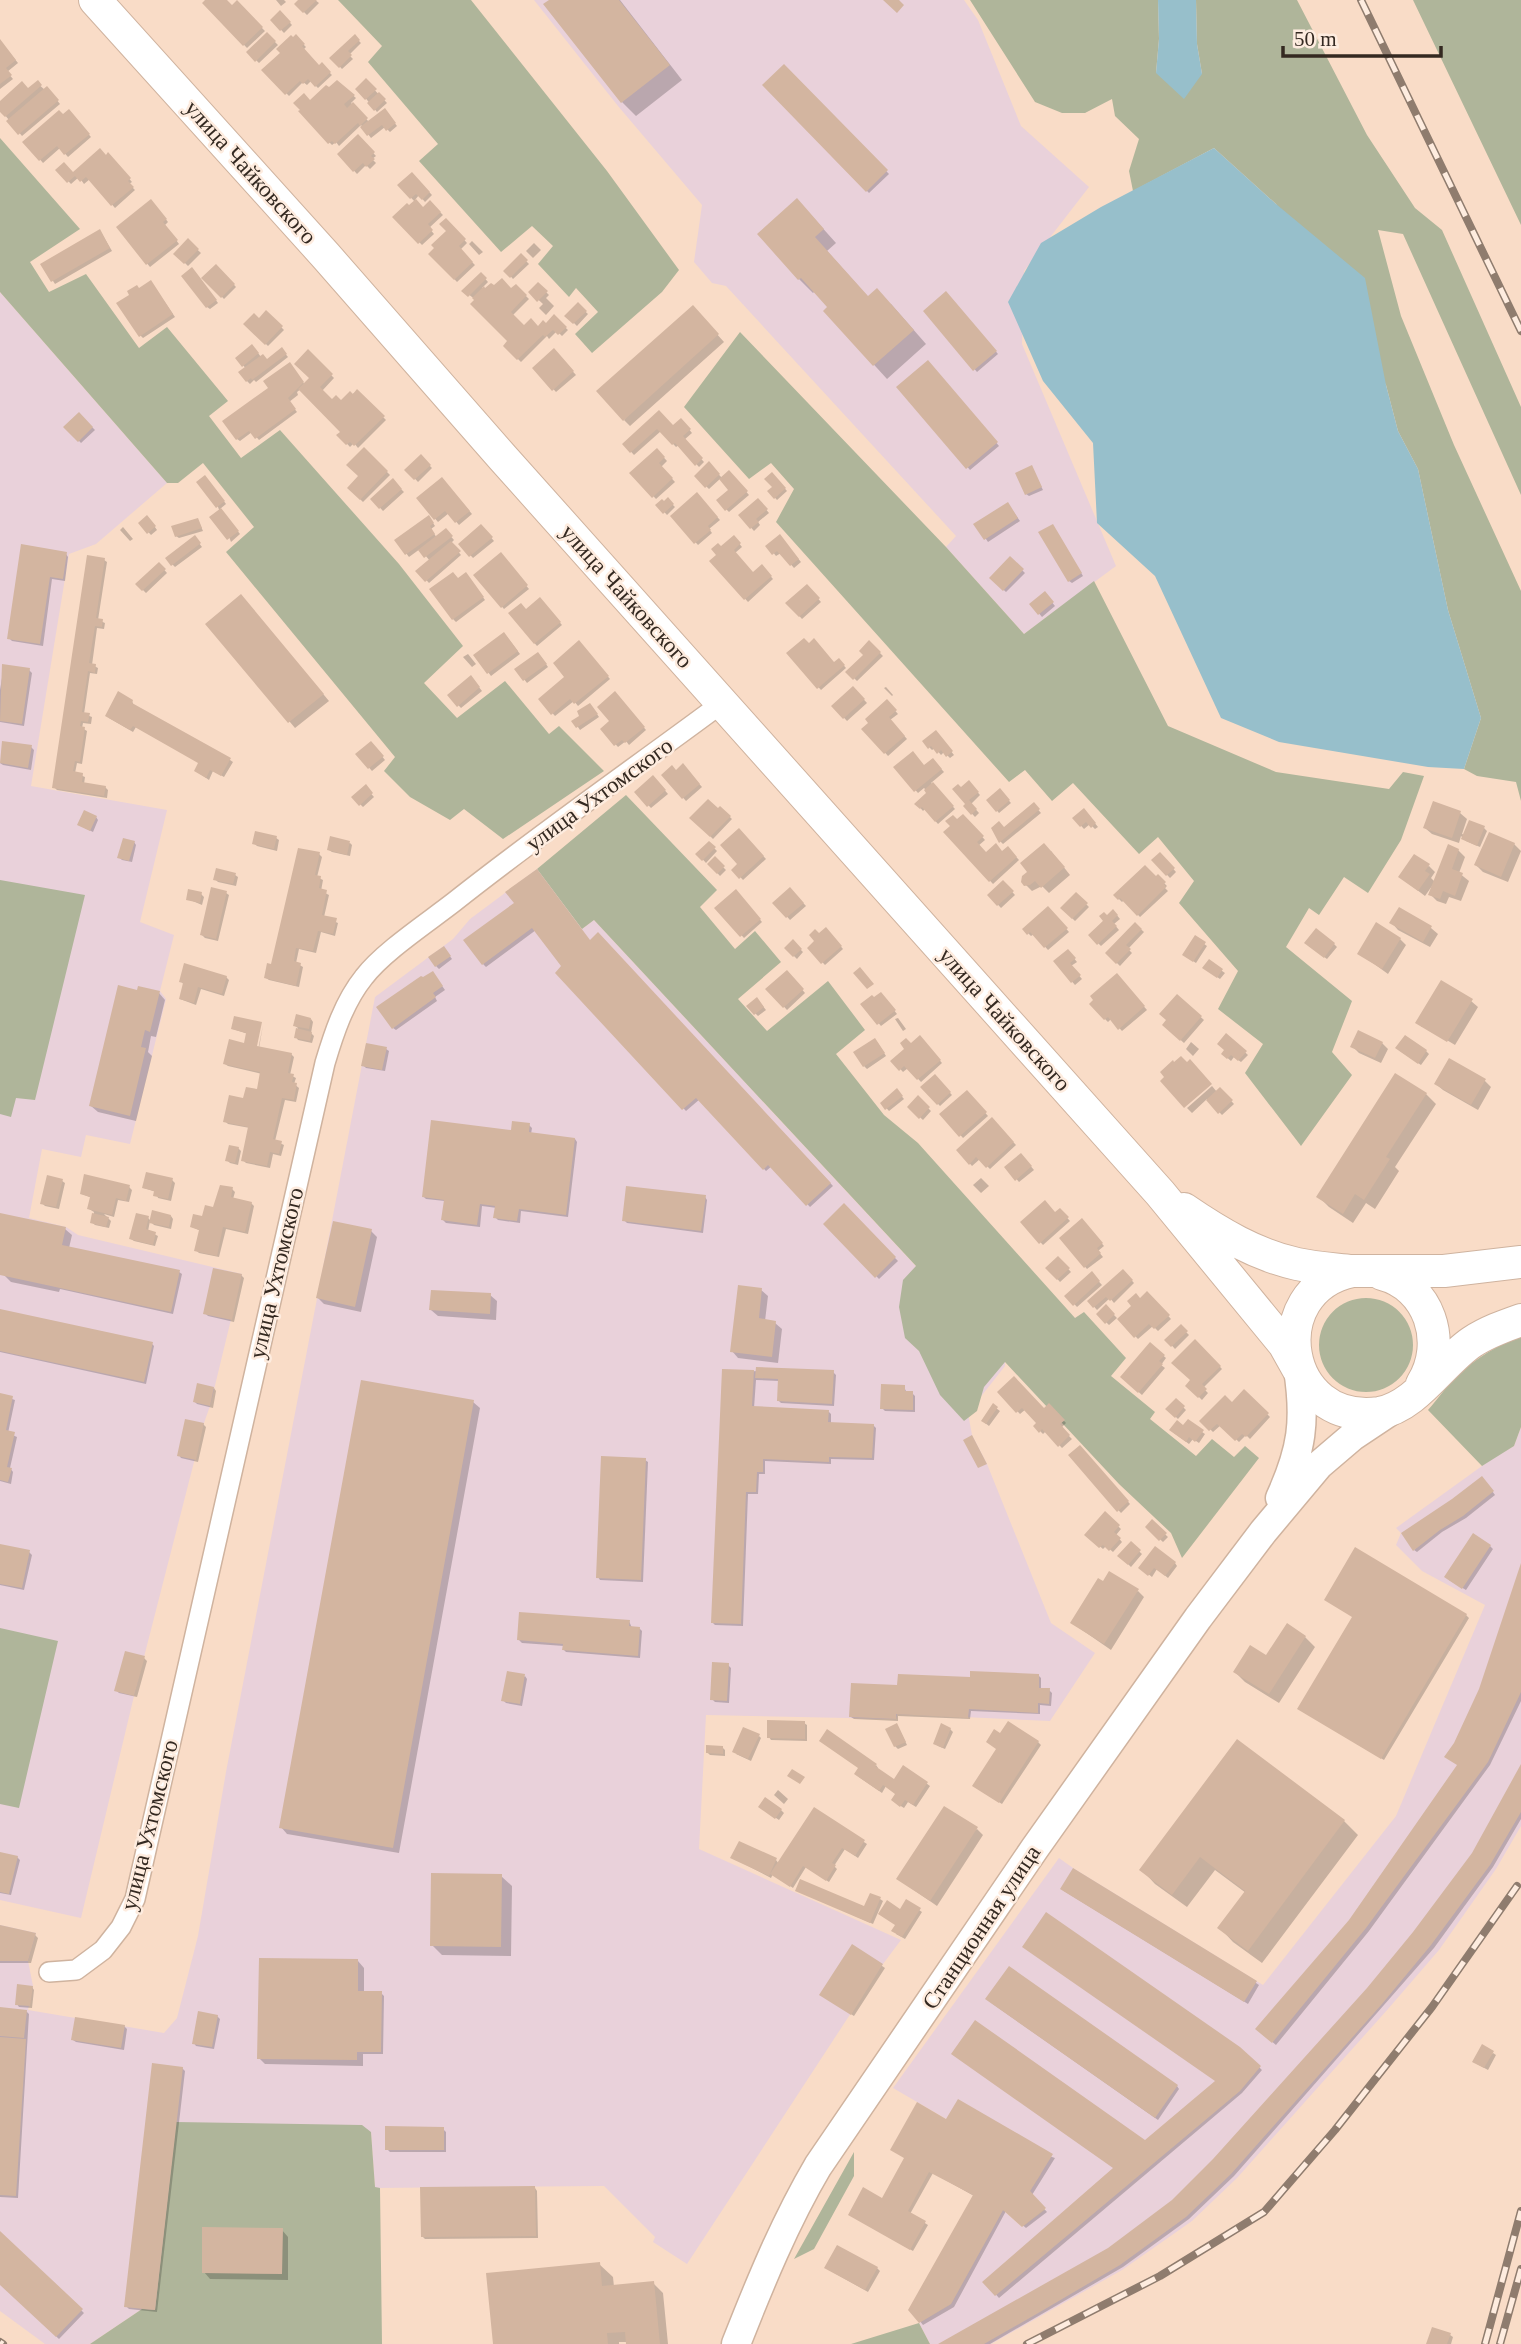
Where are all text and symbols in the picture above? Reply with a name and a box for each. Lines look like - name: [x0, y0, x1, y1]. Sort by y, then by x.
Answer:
- scale bar: [1283, 14, 1440, 58]
- text: 50 m: [1294, 27, 1337, 51]
- street label: улица Чайковского: [180, 95, 322, 249]
- street label: улица Чайковского: [556, 519, 698, 673]
- street label: улица Ухтомского: [521, 733, 677, 856]
- street label: улица Чайковского: [934, 942, 1076, 1096]
- street label: улица Ухтомского: [245, 1185, 308, 1361]
- street label: улица Ухтомского: [116, 1737, 183, 1913]
- street label: Станционная улица: [917, 1841, 1045, 2014]

